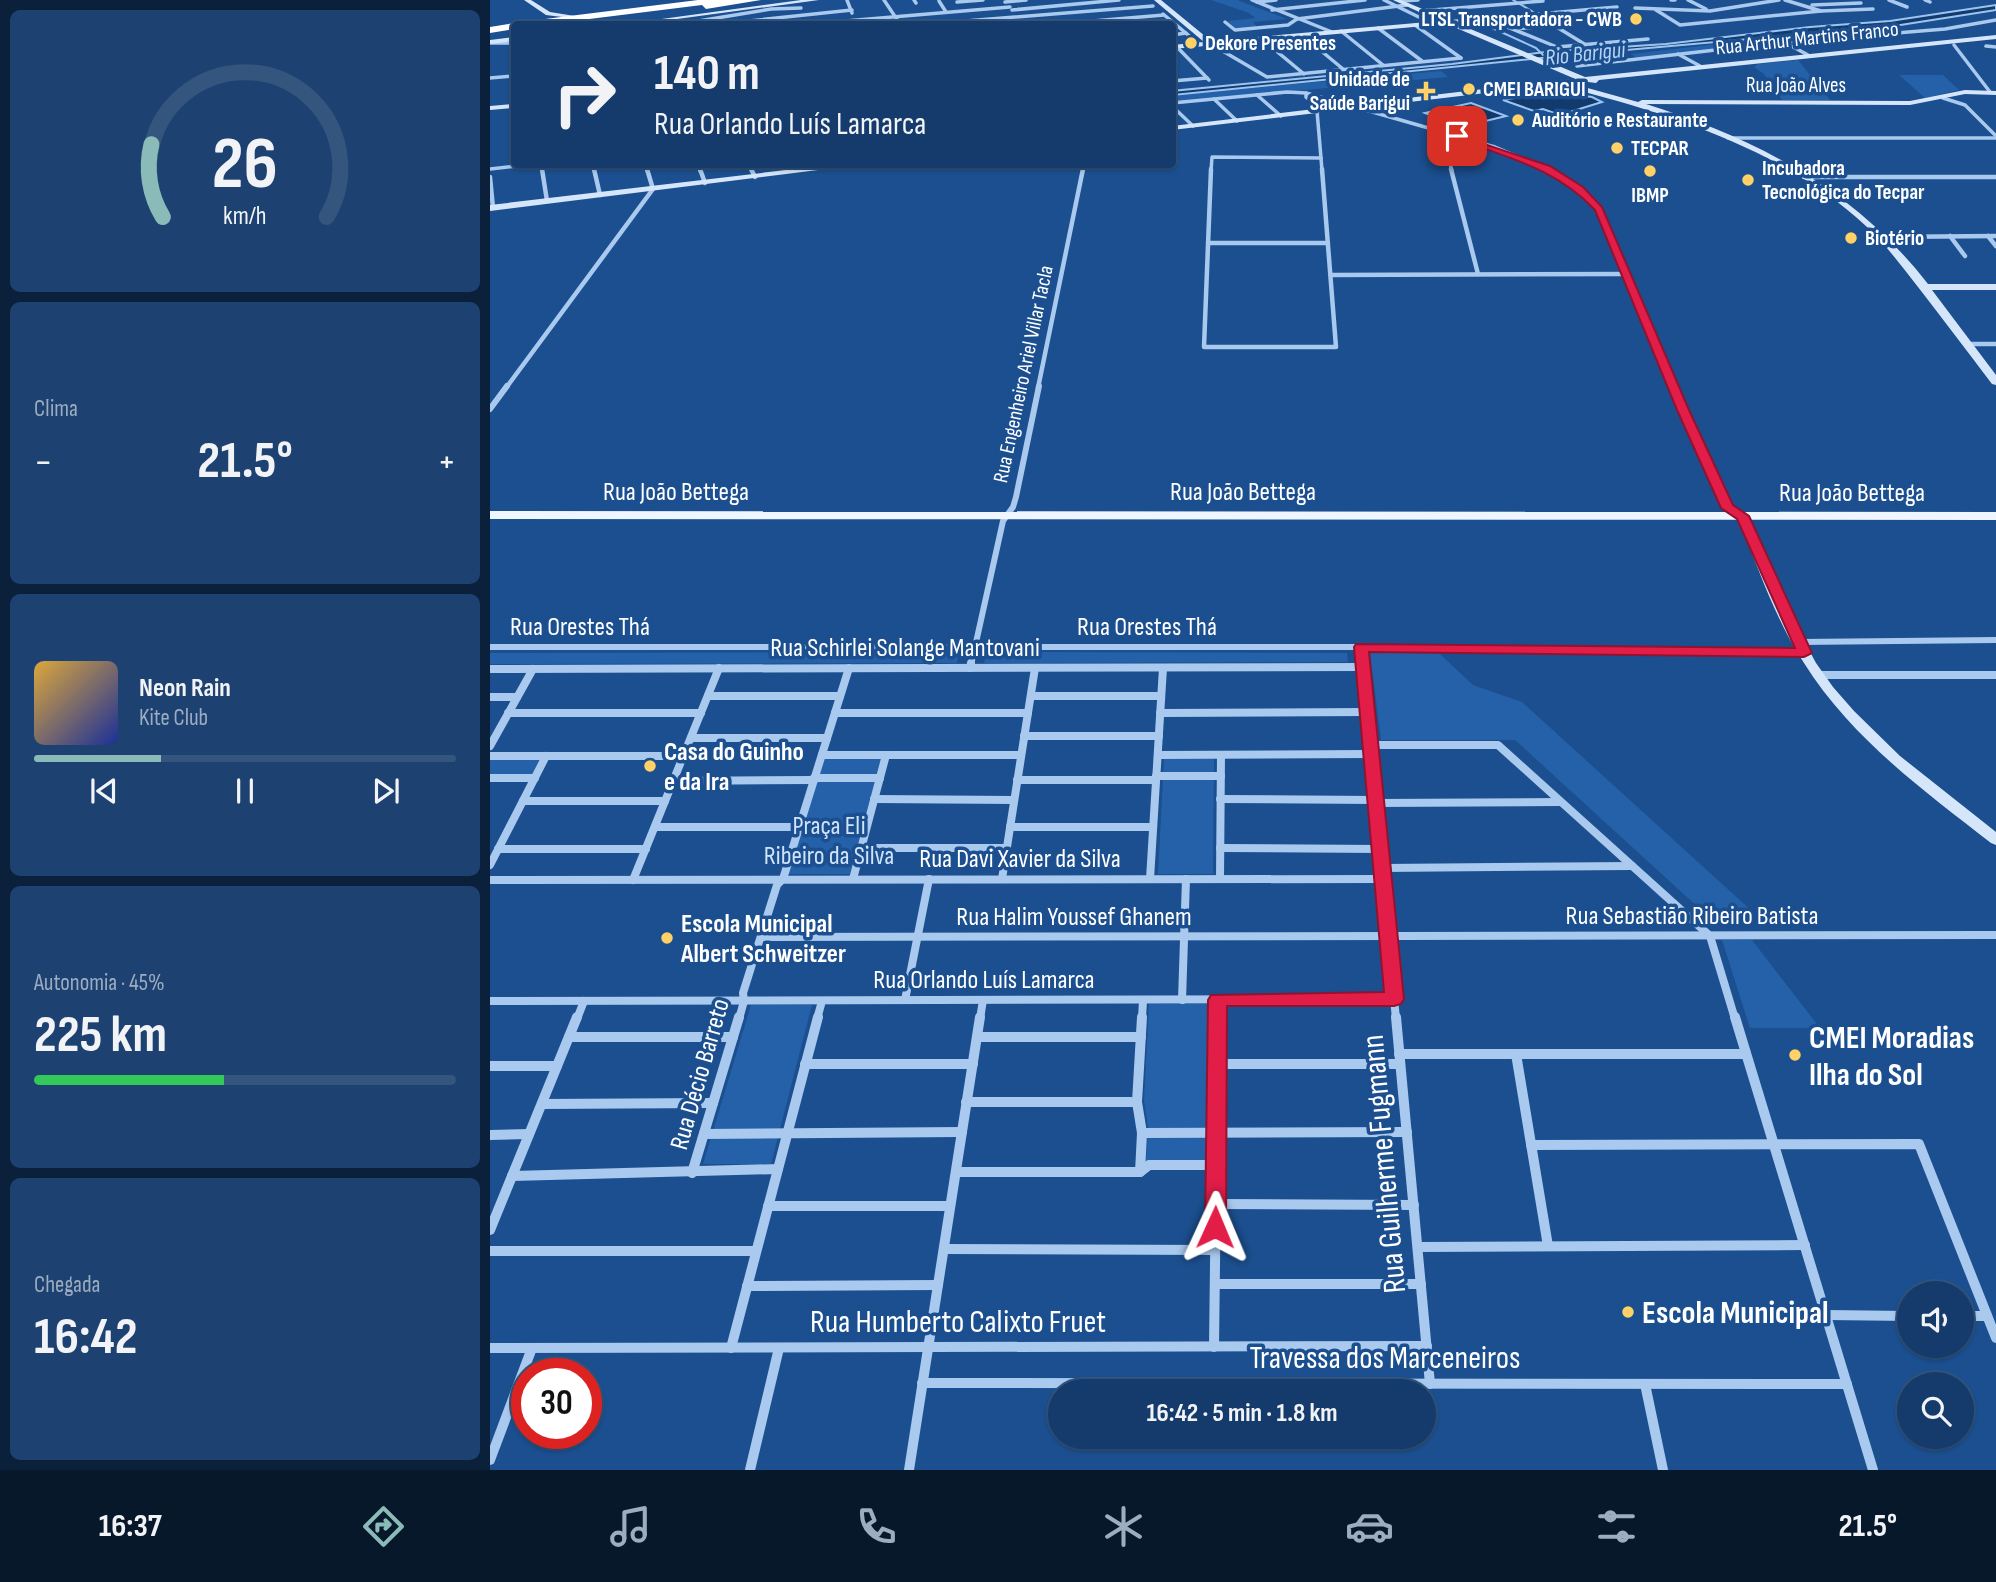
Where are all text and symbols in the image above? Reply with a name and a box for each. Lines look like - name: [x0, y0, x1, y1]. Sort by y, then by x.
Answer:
- place label: LTSL Transportadora - CWB: [1421, 7, 1622, 32]
- marker: LTSL Transportadora - CWB: [1628, 11, 1644, 27]
- street label: Rua Arthur Martins Franco: [1714, 16, 1900, 61]
- place label: Dekore Presentes: [1205, 31, 1336, 56]
- marker: Dekore Presentes: [1183, 35, 1199, 51]
- water label: Rio Barigui: [1544, 36, 1627, 72]
- text: 140 m: [654, 45, 760, 104]
- icon: right: [539, 49, 630, 140]
- place label: Unidade de Saúde Barigui: [1310, 67, 1410, 116]
- street label: Rua João Alves: [1746, 73, 1846, 98]
- place label: CMEI BARIGUI: [1483, 77, 1586, 102]
- marker: Unidade de Saúde Barigui: [1416, 81, 1436, 101]
- marker: CMEI BARIGUI: [1461, 81, 1477, 97]
- text: Rua Orlando Luís Lamarca: [654, 105, 926, 144]
- pin: [1427, 106, 1487, 166]
- place label: Auditório e Restaurante: [1531, 108, 1708, 133]
- marker: Auditório e Restaurante: [1510, 112, 1526, 128]
- icon: arrive: [1438, 117, 1476, 155]
- text: 26: [212, 121, 278, 209]
- place label: TECPAR: [1631, 136, 1689, 161]
- marker: TECPAR: [1609, 140, 1625, 156]
- place label: Incubadora Tecnológica do Tecpar: [1762, 156, 1925, 205]
- marker: IBMP: [1642, 163, 1658, 179]
- marker: Incubadora Tecnológica do Tecpar: [1740, 172, 1756, 188]
- place label: IBMP: [1631, 183, 1669, 208]
- text: km/h: [223, 201, 267, 232]
- place label: Biotério: [1865, 226, 1924, 251]
- marker: Biotério: [1843, 230, 1859, 246]
- street label: Rua Engenheiro Ariel Villar Tacla: [988, 263, 1059, 485]
- text: Clima: [34, 395, 78, 423]
- text: 21.5°: [197, 430, 293, 493]
- text: −: [34, 440, 53, 485]
- text: +: [437, 440, 456, 485]
- street label: Rua João Bettega: [603, 477, 749, 508]
- street label: Rua João Bettega: [1170, 477, 1316, 508]
- street label: Rua João Bettega: [1779, 478, 1925, 509]
- street label: Rua Orestes Thá: [510, 612, 650, 643]
- street label: Rua Orestes Thá: [1077, 612, 1217, 643]
- street label: Rua Schirlei Solange Mantovani: [770, 633, 1040, 664]
- text: Neon Rain: [139, 673, 231, 704]
- text: Kite Club: [139, 704, 208, 732]
- place label: Casa do Guinho e da Ira: [664, 737, 804, 798]
- marker: Casa do Guinho e da Ira: [642, 758, 658, 774]
- icon: previous: [85, 772, 123, 810]
- icon: pause: [226, 772, 264, 810]
- icon: next: [367, 772, 405, 810]
- park label: Praça Eli Ribeiro da Silva: [764, 811, 894, 872]
- street label: Rua Davi Xavier da Silva: [919, 844, 1121, 875]
- street label: Rua Sebastião Ribeiro Batista: [1566, 901, 1818, 932]
- street label: Rua Halim Youssef Ghanem: [956, 902, 1192, 933]
- place label: Escola Municipal Albert Schweitzer: [680, 909, 846, 970]
- marker: Escola Municipal Albert Schweitzer: [659, 930, 675, 946]
- street label: Rua Orlando Luís Lamarca: [873, 965, 1095, 996]
- text: Autonomia · 45%: [34, 969, 165, 997]
- street label: Rua Décio Barreto: [664, 995, 737, 1153]
- text: 225 km: [34, 1004, 167, 1067]
- place label: CMEI Moradias Ilha do Sol: [1809, 1019, 1974, 1095]
- street label: Rua Guilherme Fugmann: [1354, 1033, 1415, 1295]
- marker: CMEI Moradias Ilha do Sol: [1787, 1047, 1803, 1063]
- position arrow: [1178, 1190, 1252, 1264]
- text: Chegada: [34, 1271, 100, 1299]
- map controls: [1897, 1281, 1974, 1449]
- button: sound: [1897, 1281, 1974, 1358]
- place label: Escola Municipal: [1642, 1294, 1829, 1333]
- street label: Rua Humberto Calixto Fruet: [810, 1303, 1106, 1342]
- marker: Escola Municipal: [1620, 1304, 1636, 1320]
- text: 16:42: [34, 1306, 138, 1369]
- street label: Travessa dos Marceneiros: [1250, 1339, 1520, 1378]
- speed limit sign: 30: [511, 1358, 602, 1449]
- button: search: [1897, 1372, 1974, 1449]
- text: 16:42 · 5 min · 1.8 km: [1146, 1398, 1338, 1429]
- icon: directions: [359, 1502, 408, 1551]
- icon: music: [606, 1502, 655, 1551]
- icon: phone: [852, 1502, 901, 1551]
- icon: climate: [1099, 1502, 1148, 1551]
- icon: car: [1345, 1502, 1394, 1551]
- icon: filters: [1592, 1502, 1641, 1551]
- text: 16:37: [99, 1507, 162, 1546]
- text: 21.5°: [1838, 1507, 1897, 1546]

